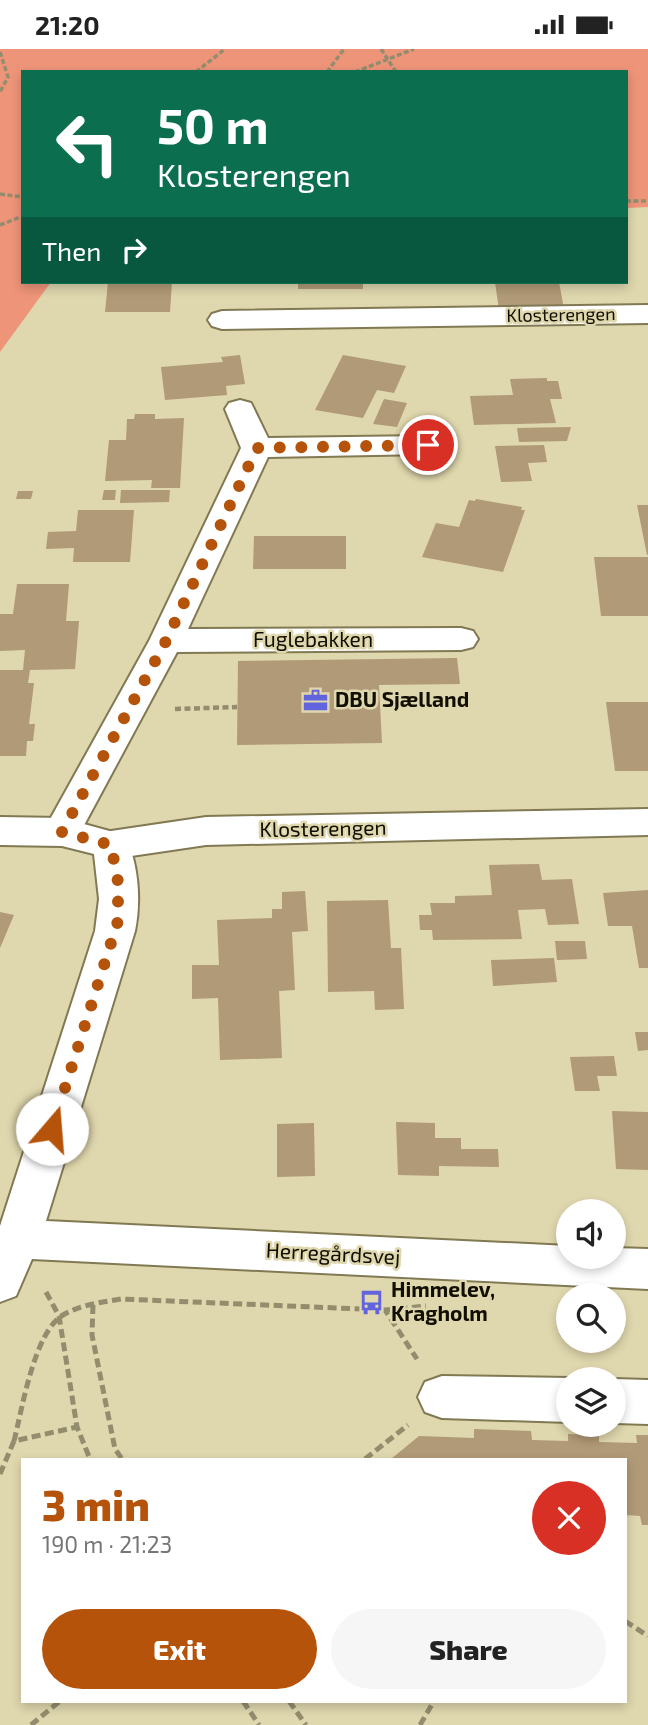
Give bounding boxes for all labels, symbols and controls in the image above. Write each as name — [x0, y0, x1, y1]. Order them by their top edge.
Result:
text: 21:20 — [35, 9, 100, 40]
text: 50 m — [157, 95, 269, 154]
icon: left — [42, 98, 133, 189]
text: Klosterengen — [157, 155, 351, 193]
icon: right — [115, 231, 153, 269]
text: Then — [42, 235, 101, 266]
street label: Klosterengen — [506, 302, 616, 326]
pin — [398, 415, 458, 475]
icon: arrive — [409, 426, 447, 464]
street label: Fuglebakken — [253, 626, 373, 651]
office icon: DBU Sjælland — [301, 686, 329, 714]
place label: DBU Sjælland — [335, 686, 469, 711]
street label: Klosterengen — [259, 814, 387, 841]
position arrow — [15, 1092, 89, 1166]
map controls — [556, 1199, 626, 1437]
button: sound — [556, 1199, 626, 1269]
street label: Herregårdsvej — [265, 1236, 401, 1270]
place label: Himmelev, Kragholm — [391, 1276, 495, 1325]
button: search — [556, 1283, 626, 1353]
bus stop icon: Himmelev, Kragholm — [357, 1288, 385, 1316]
button: layers — [556, 1367, 626, 1437]
text: 3 min — [42, 1479, 150, 1529]
button: close — [532, 1481, 606, 1555]
text: 190 m · 21:23 — [42, 1530, 172, 1558]
button: Exit — [42, 1609, 317, 1689]
button: Share — [331, 1609, 606, 1689]

